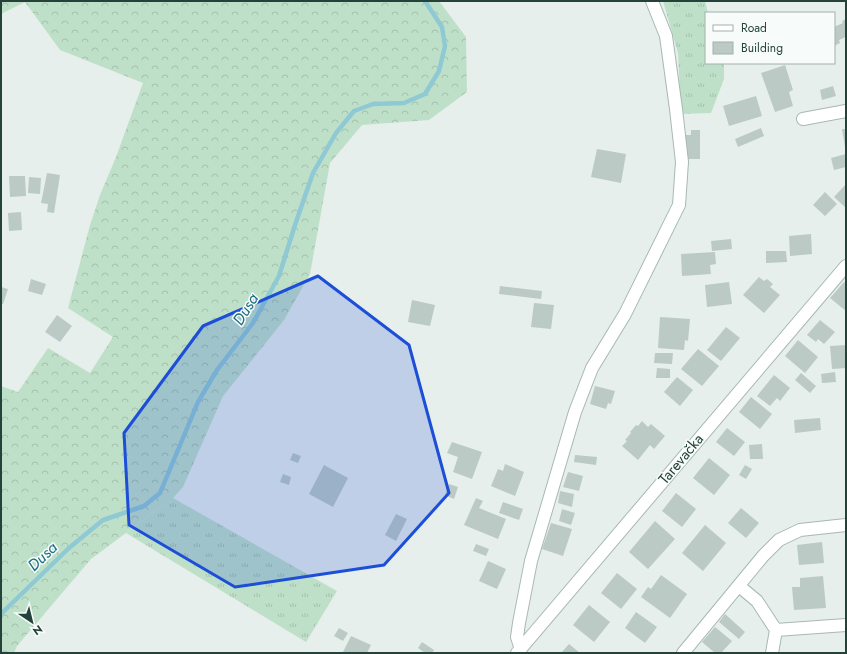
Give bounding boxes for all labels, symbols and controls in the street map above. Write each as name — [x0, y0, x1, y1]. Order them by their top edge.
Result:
legend — [705, 12, 835, 64]
text: Road — [741, 19, 767, 37]
text: Building — [741, 39, 783, 57]
water label: Dusa — [227, 289, 264, 330]
street label: Tarevačka — [653, 429, 709, 489]
water label: Dusa — [22, 536, 63, 576]
north arrow — [12, 602, 52, 642]
text: N — [30, 621, 46, 639]

